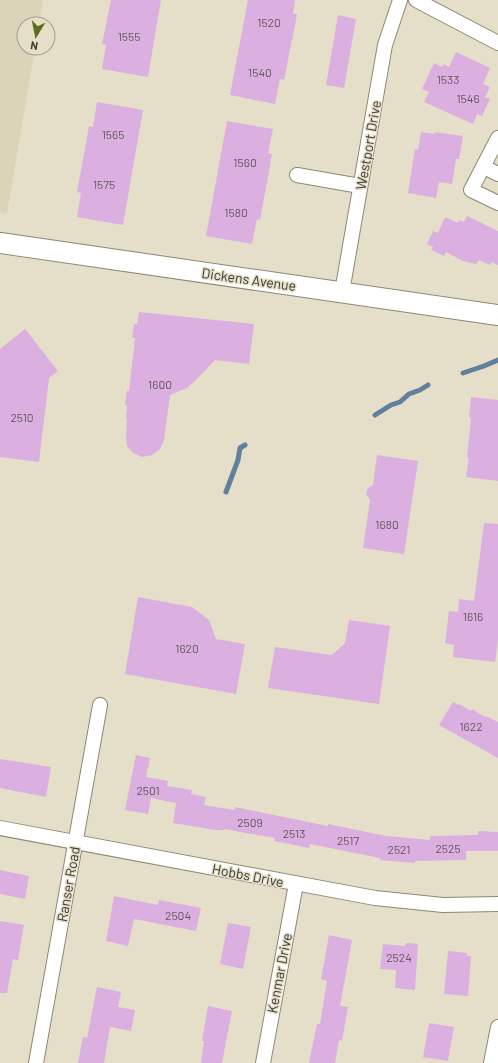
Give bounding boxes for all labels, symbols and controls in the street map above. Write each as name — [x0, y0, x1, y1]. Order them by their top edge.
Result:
house number: 1520 — [257, 15, 281, 29]
north arrow — [16, 16, 56, 56]
house number: 1555 — [118, 29, 140, 43]
text: N — [29, 39, 39, 53]
house number: 1540 — [248, 65, 272, 79]
house number: 1533 — [437, 72, 459, 86]
house number: 1546 — [456, 91, 480, 105]
street label: Westport Drive — [352, 99, 384, 191]
house number: 1565 — [102, 127, 124, 141]
house number: 1560 — [233, 155, 257, 169]
house number: 1575 — [93, 177, 115, 191]
house number: 1580 — [224, 205, 248, 219]
street label: Dickens Avenue — [201, 264, 297, 294]
house number: 1600 — [148, 377, 172, 391]
house number: 2510 — [10, 410, 34, 424]
house number: 1680 — [375, 517, 399, 531]
house number: 1616 — [463, 609, 483, 623]
house number: 1620 — [175, 641, 199, 655]
house number: 1622 — [459, 719, 483, 733]
house number: 2501 — [136, 783, 160, 797]
house number: 2509 — [237, 815, 263, 829]
house number: 2513 — [283, 826, 305, 840]
house number: 2517 — [337, 833, 359, 847]
house number: 2525 — [435, 841, 461, 855]
house number: 2521 — [387, 842, 411, 856]
street label: Ranser Road — [53, 845, 83, 923]
street label: Hobbs Drive — [211, 860, 285, 890]
house number: 2504 — [165, 908, 191, 922]
street label: Kenmar Drive — [263, 932, 295, 1014]
house number: 2524 — [386, 950, 412, 964]

